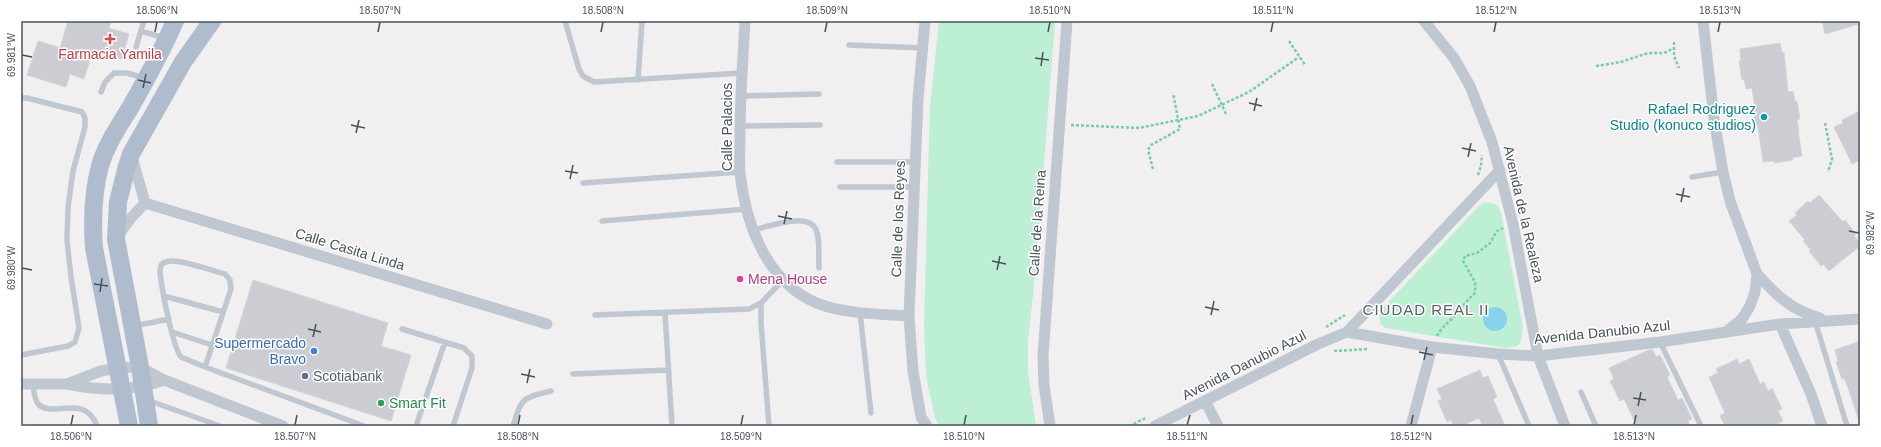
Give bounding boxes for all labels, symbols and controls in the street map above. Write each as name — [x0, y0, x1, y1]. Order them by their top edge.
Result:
text: 18.506°N — [136, 5, 178, 16]
text: 18.507°N — [359, 5, 401, 16]
text: 18.508°N — [582, 5, 624, 16]
text: 18.509°N — [806, 5, 848, 16]
text: 18.510°N — [1029, 5, 1071, 16]
text: 18.511°N — [1252, 5, 1294, 16]
text: 18.512°N — [1475, 5, 1517, 16]
text: 18.513°N — [1699, 5, 1741, 16]
text: 69.981°W — [6, 32, 17, 77]
marker: Farmacia Yamila — [105, 34, 115, 44]
place label: Farmacia Yamila — [58, 46, 162, 62]
street label: Calle Palacios — [719, 83, 735, 171]
place label: Rafael Rodriguez Studio (konuco studios) — [1610, 101, 1756, 133]
marker: Rafael Rodriguez Studio (konuco studios) — [1759, 112, 1769, 122]
street label: Avenida de la Realeza — [1500, 144, 1548, 284]
street label: Calle de los Reyes — [888, 160, 908, 278]
street label: Calle de la Reina — [1025, 169, 1049, 277]
text: 69.982°W — [1865, 210, 1876, 255]
street label: Calle Casita Linda — [293, 225, 407, 273]
text: 69.980°W — [6, 245, 17, 290]
place label: Mena House — [748, 271, 828, 287]
marker: Mena House — [735, 274, 745, 284]
district label: CIUDAD REAL II — [1363, 301, 1489, 318]
street label: Avenida Danubio Azul — [1533, 317, 1671, 347]
street label: Avenida Danubio Azul — [1179, 327, 1309, 403]
place label: Supermercado Bravo — [214, 335, 306, 367]
marker: Supermercado Bravo — [309, 346, 319, 356]
place label: Scotiabank — [313, 368, 383, 384]
marker: Scotiabank — [300, 371, 310, 381]
place label: Smart Fit — [389, 395, 446, 411]
marker: Smart Fit — [376, 398, 386, 408]
text: 18.506°N — [50, 431, 92, 442]
text: 18.507°N — [274, 431, 316, 442]
text: 18.508°N — [497, 431, 539, 442]
text: 18.509°N — [720, 431, 762, 442]
text: 18.510°N — [943, 431, 985, 442]
text: 18.511°N — [1166, 431, 1208, 442]
text: 18.512°N — [1390, 431, 1432, 442]
text: 18.513°N — [1613, 431, 1655, 442]

